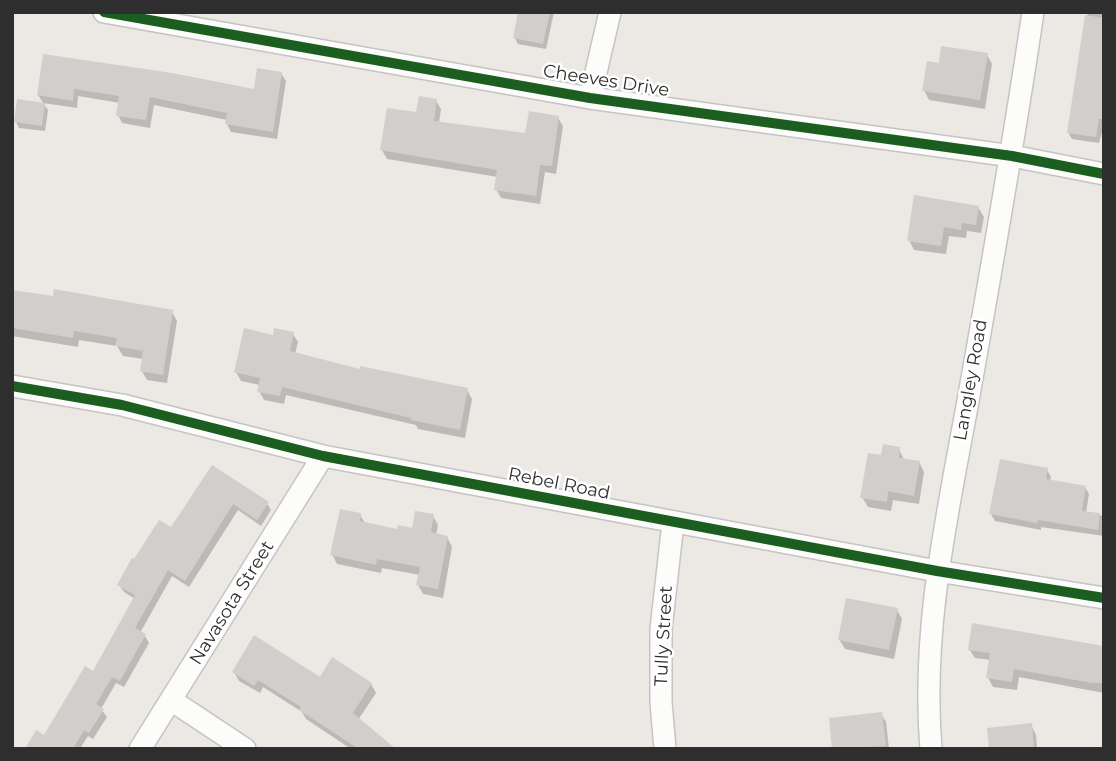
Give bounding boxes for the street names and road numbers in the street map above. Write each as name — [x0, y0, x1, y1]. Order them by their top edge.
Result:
street label: Cheeves Drive — [541, 60, 671, 102]
street label: Langley Road — [950, 318, 992, 442]
street label: Rebel Road — [506, 464, 612, 504]
street label: Navasota Street — [185, 537, 279, 669]
street label: Tully Street — [651, 585, 677, 687]

